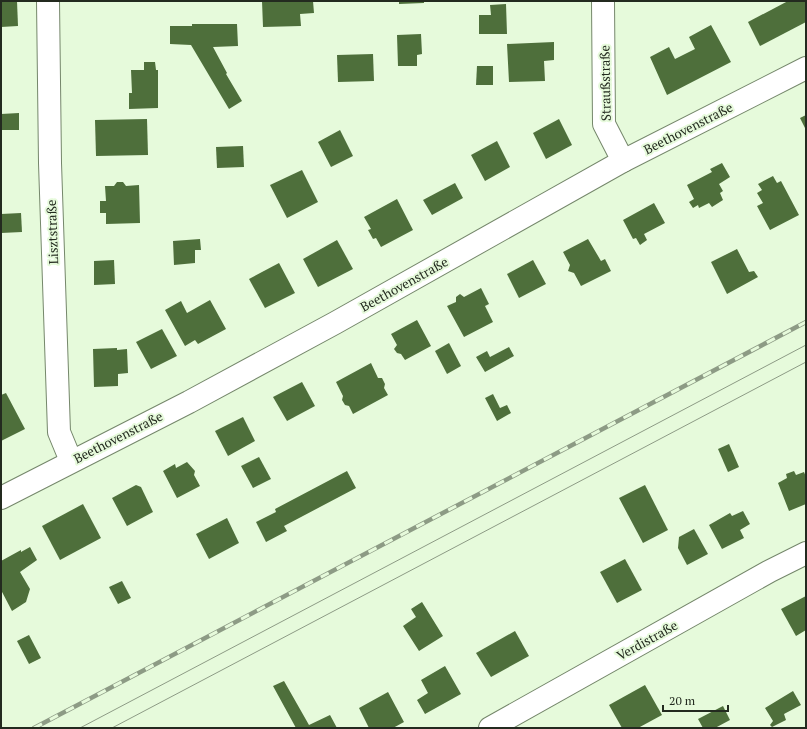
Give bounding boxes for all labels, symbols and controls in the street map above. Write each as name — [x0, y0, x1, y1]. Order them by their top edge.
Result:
street label: Straußstraße — [595, 45, 615, 121]
street label: Beethovenstraße — [640, 98, 736, 158]
street label: Lisztstraße — [42, 199, 62, 265]
street label: Beethovenstraße — [357, 252, 451, 316]
street label: Beethovenstraße — [70, 407, 166, 467]
street label: Verdistraße — [613, 616, 681, 664]
scale bar — [663, 687, 728, 713]
text: 20 m — [669, 693, 696, 708]

